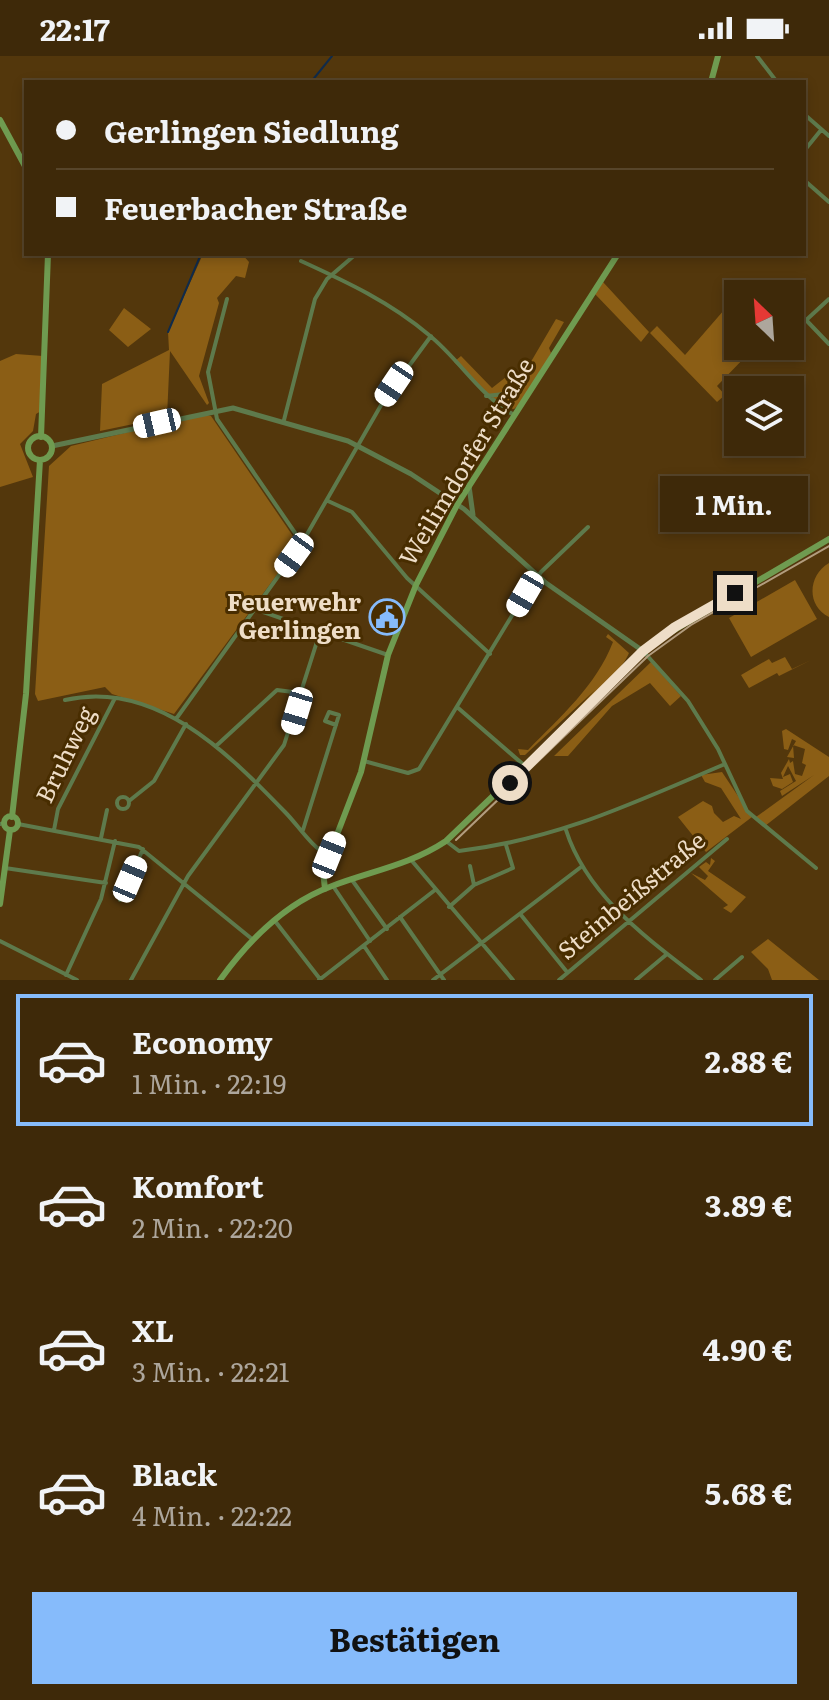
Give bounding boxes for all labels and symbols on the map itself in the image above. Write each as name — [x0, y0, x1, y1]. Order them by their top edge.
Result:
north arrow — [724, 280, 804, 360]
street label: Weilimdorfer Straße — [389, 350, 541, 571]
car — [371, 357, 417, 411]
car — [131, 406, 183, 440]
callout: 1 Min. — [661, 477, 809, 533]
car — [270, 529, 318, 581]
car — [503, 567, 547, 621]
route end — [717, 575, 753, 611]
place label: Feuerwehr Gerlingen — [227, 583, 361, 646]
public building icon: Feuerwehr Gerlingen — [368, 598, 406, 636]
car — [279, 685, 315, 737]
street label: Bruhweg — [25, 699, 102, 808]
route start — [492, 765, 528, 801]
street label: Steinbeißstraße — [549, 822, 712, 966]
car — [309, 828, 349, 882]
car — [110, 852, 150, 906]

